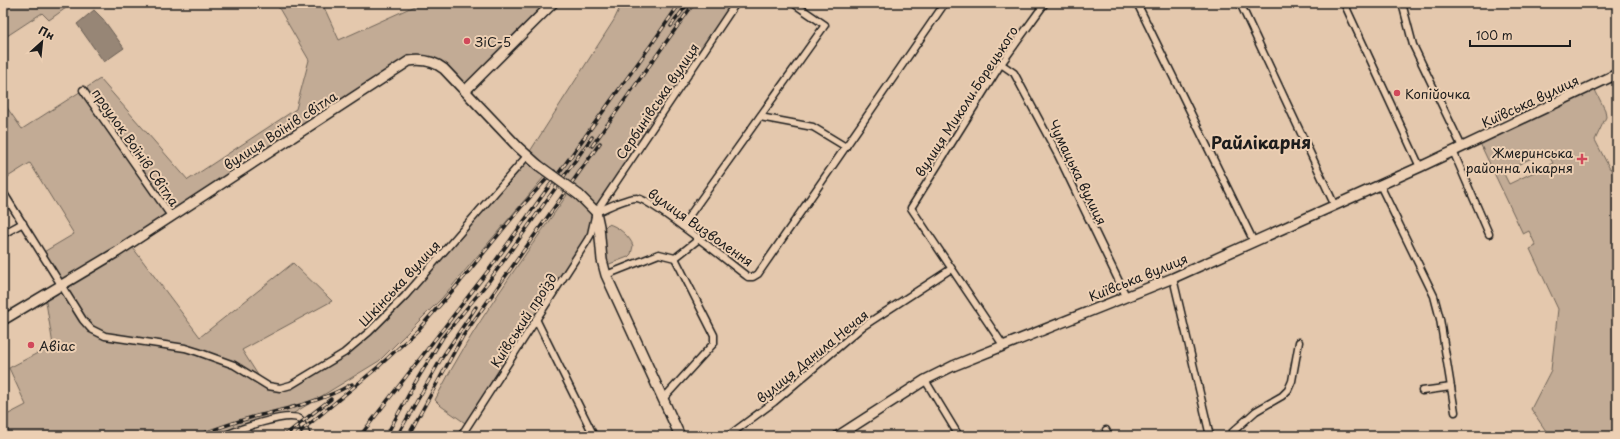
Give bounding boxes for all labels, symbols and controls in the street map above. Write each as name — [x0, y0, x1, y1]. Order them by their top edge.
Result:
text: Пн — [36, 21, 58, 44]
north arrow — [22, 22, 62, 62]
street label: вулиця Миколи Борецького — [910, 22, 1022, 180]
scale bar — [1470, 22, 1570, 48]
text: 100 m — [1476, 26, 1513, 44]
place label: ЗіС-5 — [475, 32, 511, 51]
marker: ЗіС-5 — [462, 36, 472, 46]
street label: Сербинівська вулиця — [611, 39, 703, 163]
street label: Київська вулиця — [1478, 70, 1582, 132]
street label: проулок Воїнів Світла — [88, 84, 184, 210]
place label: Копійочка — [1405, 84, 1471, 103]
street label: вулиця Воїнів світла — [220, 86, 341, 174]
marker: Копійочка — [1392, 88, 1402, 98]
street label: Чумацька вулиця — [1044, 116, 1112, 228]
district label: Райлікарня — [1211, 129, 1311, 155]
place label: Жмеринська районна лікарня — [1465, 143, 1574, 177]
marker: Жмеринська районна лікарня — [1576, 153, 1588, 165]
street label: вулиця Визволення — [645, 184, 757, 270]
street label: Шкінська вулиця — [354, 236, 444, 330]
street label: Київська вулиця — [1086, 248, 1190, 306]
street label: Київський проїзд — [485, 269, 561, 371]
street label: вулиця Данила Нечая — [752, 305, 872, 407]
place label: Авіас — [39, 336, 75, 355]
marker: Авіас — [26, 340, 36, 350]

